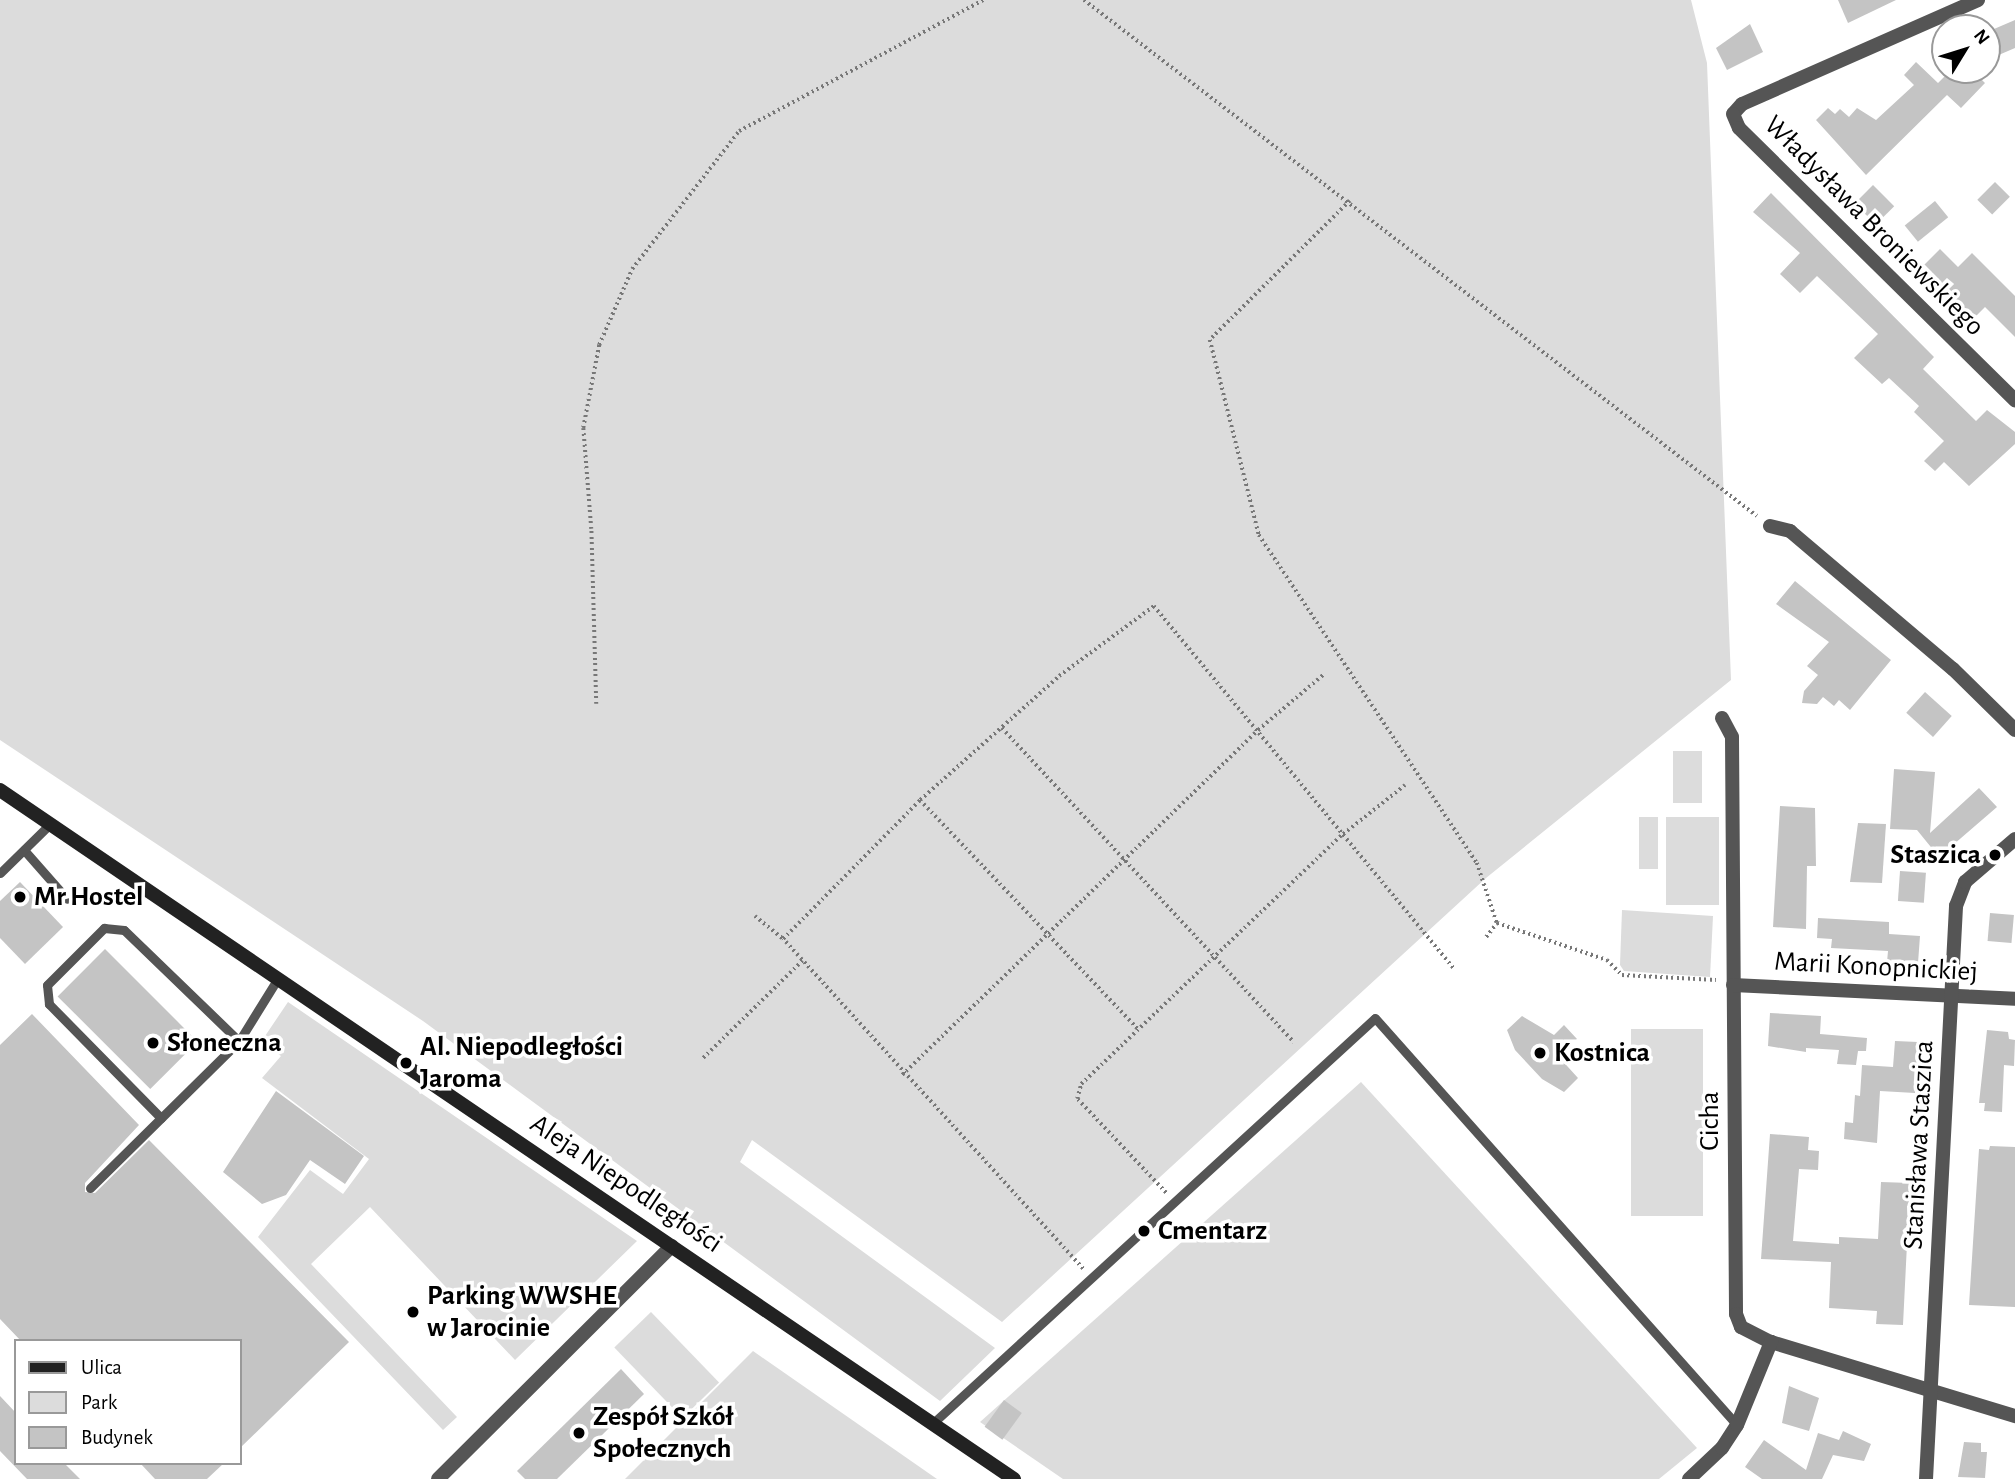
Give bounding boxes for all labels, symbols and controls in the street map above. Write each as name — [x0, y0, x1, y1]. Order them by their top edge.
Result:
north arrow — [1931, 14, 2001, 84]
text: N — [1970, 26, 1993, 48]
street label: Władysława Broniewskiego — [1757, 109, 1991, 343]
place label: Staszica — [1890, 838, 1981, 872]
marker: Staszica — [1987, 847, 2003, 863]
place label: Mr Hostel — [34, 880, 143, 914]
marker: Mr Hostel — [12, 889, 28, 905]
street label: Marii Konopnickiej — [1773, 945, 1979, 989]
place label: Słoneczna — [167, 1026, 282, 1060]
place label: Al. Niepodległości Jaroma — [420, 1030, 623, 1096]
marker: Słoneczna — [145, 1035, 161, 1051]
place label: Kostnica — [1554, 1036, 1650, 1070]
street label: Stanisława Staszica — [1897, 1040, 1941, 1250]
marker: Kostnica — [1532, 1045, 1548, 1061]
marker: Al. Niepodległości Jaroma — [398, 1055, 414, 1071]
street label: Cicha — [1693, 1091, 1727, 1151]
street label: Aleja Niepodległości — [524, 1107, 728, 1261]
place label: Cmentarz — [1158, 1214, 1267, 1248]
marker: Cmentarz — [1136, 1223, 1152, 1239]
place label: Parking WWSHE w Jarocinie — [427, 1279, 617, 1345]
marker: Parking WWSHE w Jarocinie — [405, 1304, 421, 1320]
legend — [14, 1339, 242, 1465]
text: Ulica — [81, 1357, 122, 1378]
text: Park — [81, 1392, 117, 1413]
place label: Zespół Szkół Społecznych — [593, 1400, 734, 1466]
marker: Zespół Szkół Społecznych — [571, 1425, 587, 1441]
text: Budynek — [81, 1427, 153, 1448]

